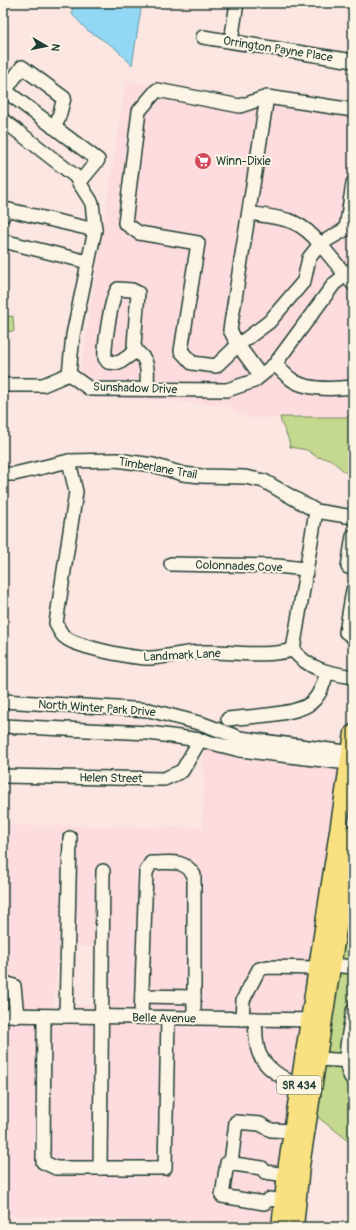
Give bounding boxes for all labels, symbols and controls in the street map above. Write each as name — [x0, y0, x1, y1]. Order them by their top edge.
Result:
north arrow — [26, 26, 66, 66]
street label: Orrington Payne Place — [222, 33, 334, 66]
text: N — [48, 43, 62, 53]
supermarket icon: Winn-Dixie — [193, 151, 213, 171]
place label: Winn-Dixie — [216, 154, 271, 169]
street label: Sunshadow Drive — [93, 380, 178, 397]
street label: Timberlane Trail — [117, 454, 199, 483]
street label: Colonnades Cove — [195, 557, 283, 576]
street label: Landmark Lane — [143, 646, 221, 665]
street label: North Winter Park Drive — [38, 697, 156, 720]
street label: Helen Street — [79, 770, 143, 787]
street label: Belle Avenue — [132, 1010, 196, 1027]
road number: SR 434 — [277, 1076, 321, 1094]

